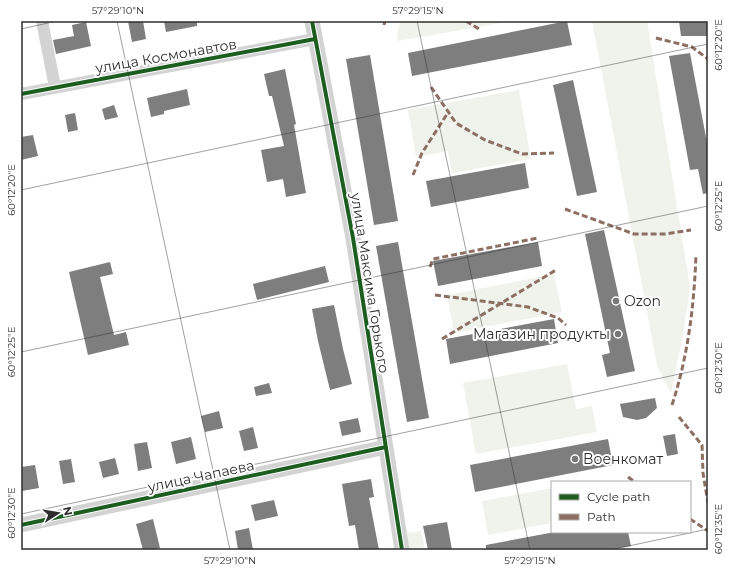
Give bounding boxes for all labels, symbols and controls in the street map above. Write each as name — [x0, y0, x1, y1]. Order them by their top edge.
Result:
text: 57°29'10"N — [92, 4, 144, 17]
text: 57°29'15"N — [392, 4, 444, 17]
text: 60°12'20"E — [712, 19, 725, 71]
street label: улица Космонавтов — [93, 35, 238, 77]
text: 60°12'20"E — [5, 164, 18, 216]
text: 60°12'25"E — [712, 180, 725, 231]
street label: улица Максима Горького — [347, 191, 393, 374]
place label: Ozon — [624, 292, 661, 310]
marker: Ozon — [611, 296, 621, 306]
place label: Магазин продукты — [473, 325, 610, 343]
text: 60°12'25"E — [5, 326, 18, 377]
marker: Магазин продукты — [613, 329, 623, 339]
text: 60°12'30"E — [712, 342, 725, 394]
place label: Военкомат — [583, 450, 664, 468]
marker: Военкомат — [570, 454, 580, 464]
street label: улица Чапаева — [145, 456, 256, 496]
legend — [551, 481, 691, 533]
text: 60°12'30"E — [5, 487, 18, 539]
text: Cycle path — [587, 489, 650, 504]
north arrow — [38, 493, 78, 533]
text: 60°12'35"E — [712, 503, 725, 554]
text: N — [60, 505, 76, 517]
text: Path — [587, 509, 616, 524]
text: 57°29'10"N — [204, 554, 256, 567]
text: 57°29'15"N — [504, 554, 556, 567]

